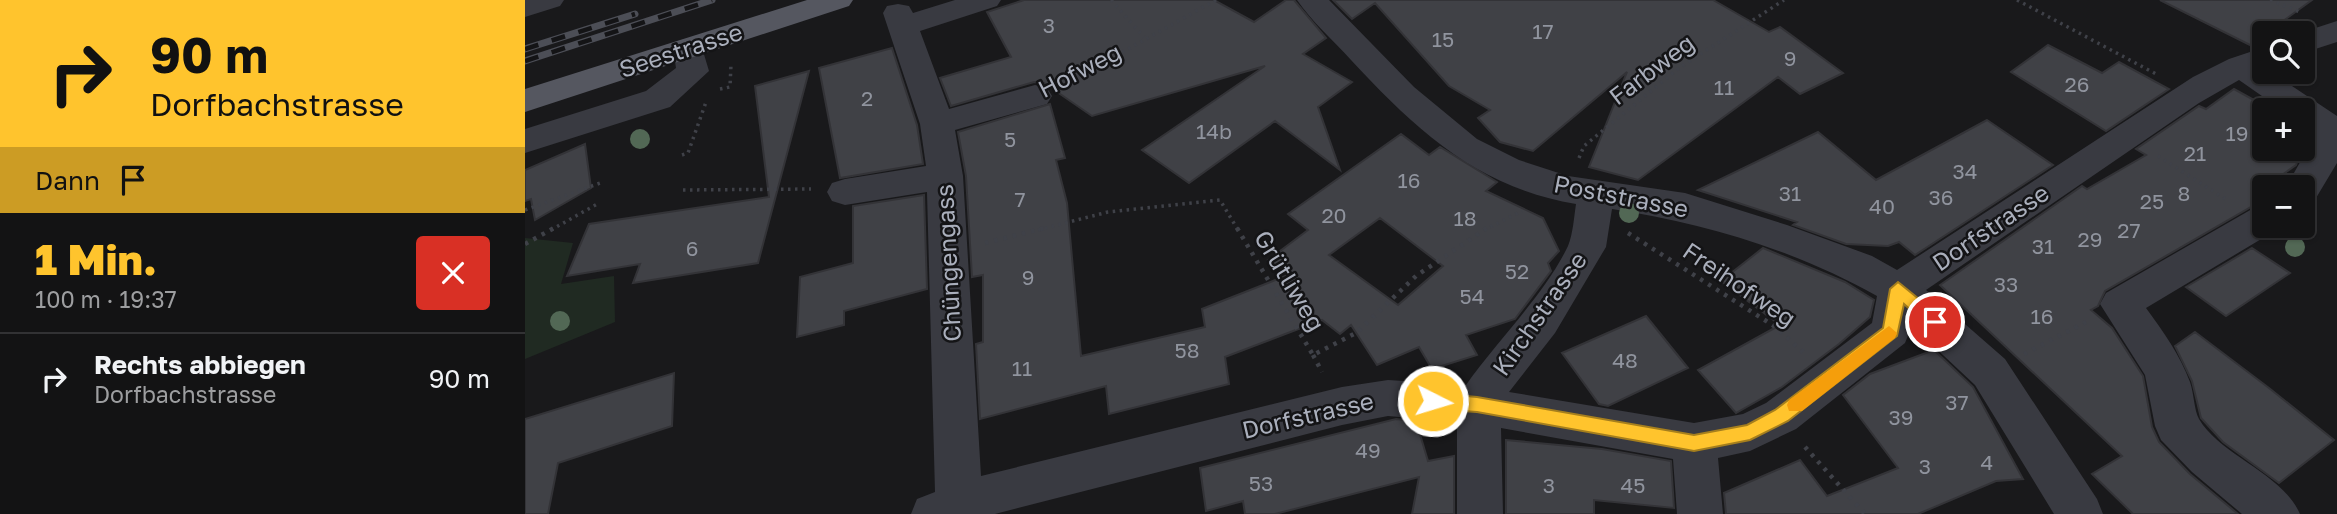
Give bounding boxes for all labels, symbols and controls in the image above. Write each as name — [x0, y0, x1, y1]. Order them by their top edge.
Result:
house number: 3 — [1043, 12, 1055, 38]
street label: Seestrasse — [615, 16, 746, 83]
house number: 17 — [1532, 18, 1554, 44]
map controls — [2252, 21, 2315, 238]
button: search — [2252, 21, 2315, 84]
text: 90 m — [150, 25, 268, 84]
house number: 15 — [1432, 26, 1454, 52]
street label: Farbweg — [1603, 27, 1699, 110]
icon: right — [35, 28, 126, 119]
street label: Hofweg — [1033, 36, 1126, 103]
house number: 9 — [1784, 45, 1796, 71]
house number: 26 — [2065, 71, 2089, 97]
house number: 11 — [1714, 74, 1734, 100]
text: Dorfbachstrasse — [150, 85, 404, 123]
house number: 2 — [861, 85, 873, 111]
button: + — [2252, 98, 2315, 161]
house number: 14b — [1196, 118, 1232, 144]
house number: 19 — [2226, 120, 2248, 146]
house number: 5 — [1004, 126, 1016, 152]
house number: 21 — [2184, 140, 2206, 166]
house number: 34 — [1952, 158, 1978, 184]
icon: arrive — [114, 161, 152, 199]
text: Dann — [35, 165, 100, 196]
house number: 16 — [1398, 167, 1420, 193]
street label: Poststrasse — [1551, 168, 1691, 223]
button: − — [2252, 175, 2315, 238]
street label: Dorfstrasse — [1926, 177, 2054, 276]
house number: 31 — [1779, 180, 1801, 206]
house number: 8 — [2178, 180, 2190, 206]
street label: Chüngengass — [929, 184, 966, 343]
house number: 36 — [1929, 184, 1954, 210]
house number: 7 — [1014, 186, 1026, 212]
house number: 25 — [2140, 188, 2164, 214]
house number: 40 — [1869, 193, 1895, 219]
house number: 20 — [1321, 202, 1347, 228]
house number: 18 — [1454, 205, 1477, 231]
house number: 27 — [2117, 217, 2141, 243]
street label: Grütliweg — [1249, 225, 1332, 336]
house number: 29 — [2078, 226, 2102, 252]
house number: 31 — [2032, 233, 2054, 259]
text: 1 Min. — [35, 234, 157, 284]
house number: 6 — [686, 235, 698, 261]
street label: Freihofweg — [1678, 235, 1802, 332]
button: close — [416, 236, 490, 310]
street label: Kirchstrasse — [1486, 246, 1592, 381]
house number: 52 — [1505, 258, 1529, 284]
house number: 9 — [1022, 264, 1034, 290]
house number: 33 — [1994, 271, 2018, 297]
house number: 54 — [1460, 283, 1485, 309]
text: 100 m · 19:37 — [35, 285, 177, 313]
pin — [1905, 292, 1965, 352]
icon: arrive — [1916, 303, 1954, 341]
house number: 16 — [2031, 303, 2053, 329]
house number: 58 — [1175, 337, 1200, 363]
house number: 48 — [1612, 347, 1638, 373]
text: Rechts abbiegen — [94, 349, 306, 380]
house number: 11 — [1012, 355, 1032, 381]
icon: right — [35, 360, 73, 398]
text: 90 m — [429, 363, 490, 394]
position arrow — [1396, 364, 1470, 438]
text: Dorfbachstrasse — [94, 380, 276, 408]
street label: Dorfstrasse — [1239, 385, 1376, 444]
house number: 37 — [1945, 389, 1969, 415]
house number: 39 — [1889, 404, 1914, 430]
house number: 49 — [1355, 437, 1381, 463]
house number: 4 — [1981, 449, 1993, 475]
house number: 3 — [1919, 453, 1931, 479]
house number: 53 — [1249, 470, 1273, 496]
house number: 3 — [1543, 472, 1555, 498]
house number: 45 — [1621, 472, 1646, 498]

